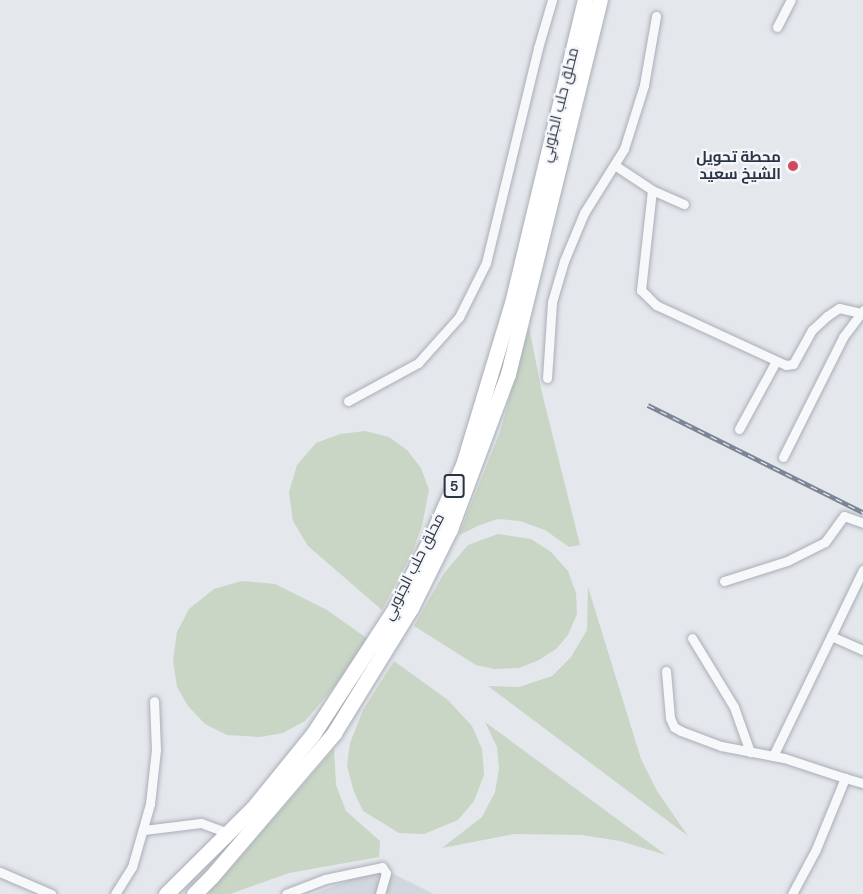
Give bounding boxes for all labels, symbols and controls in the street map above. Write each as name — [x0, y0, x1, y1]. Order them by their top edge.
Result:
street label: محلق حلب الجنوبي — [537, 46, 583, 164]
place label: محطة تحويل الشيخ سعيد — [696, 148, 781, 183]
marker: محطة تحويل الشيخ سعيد — [786, 159, 800, 173]
road number: 5 — [444, 475, 464, 497]
street label: محلق حلب الجنوبي — [379, 511, 449, 623]

